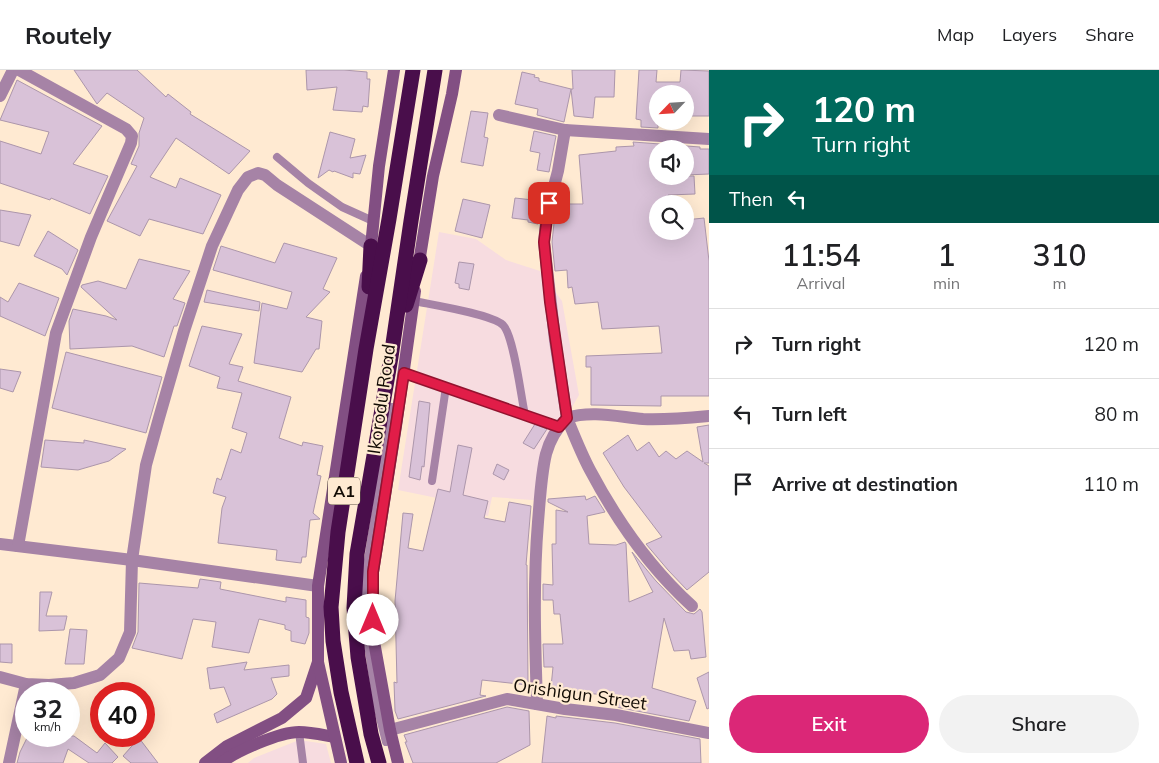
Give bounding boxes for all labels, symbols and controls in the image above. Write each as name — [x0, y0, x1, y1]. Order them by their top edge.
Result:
text: Routely — [25, 20, 111, 50]
text: Map — [937, 23, 974, 46]
text: Layers — [1002, 23, 1057, 46]
text: Share — [1085, 23, 1134, 46]
north arrow — [649, 85, 694, 130]
map controls — [649, 85, 694, 240]
text: 120 m — [812, 87, 916, 131]
icon: right — [729, 90, 794, 155]
text: Turn right — [812, 130, 910, 158]
button: sound — [649, 140, 694, 185]
pin — [528, 182, 570, 224]
icon: left — [783, 185, 811, 213]
text: Then — [729, 187, 773, 211]
icon: arrive — [535, 189, 563, 217]
button: search — [649, 195, 694, 240]
text: 11:54 — [781, 236, 861, 274]
text: 1 — [938, 236, 956, 274]
text: 310 — [1033, 236, 1087, 274]
text: Arrival — [797, 273, 845, 293]
text: min — [933, 273, 960, 293]
text: m — [1053, 273, 1067, 293]
icon: right — [729, 330, 757, 358]
text: Turn right — [772, 332, 861, 356]
text: 120 m — [1083, 332, 1139, 356]
street label: Ikorodu Road — [362, 343, 400, 455]
icon: left — [729, 400, 757, 428]
text: Turn left — [772, 402, 847, 426]
text: 80 m — [1095, 402, 1139, 426]
icon: arrive — [729, 470, 757, 498]
text: Arrive at destination — [772, 472, 958, 496]
text: 110 m — [1083, 472, 1139, 496]
road number: A1 — [328, 478, 360, 504]
position arrow — [346, 593, 398, 645]
street label: Orishigun Street — [512, 673, 648, 715]
speed limit sign: 40 — [90, 682, 155, 747]
text: 32 — [32, 693, 63, 724]
button: Exit — [729, 695, 929, 753]
button: Share — [939, 695, 1139, 753]
text: km/h — [34, 719, 61, 734]

